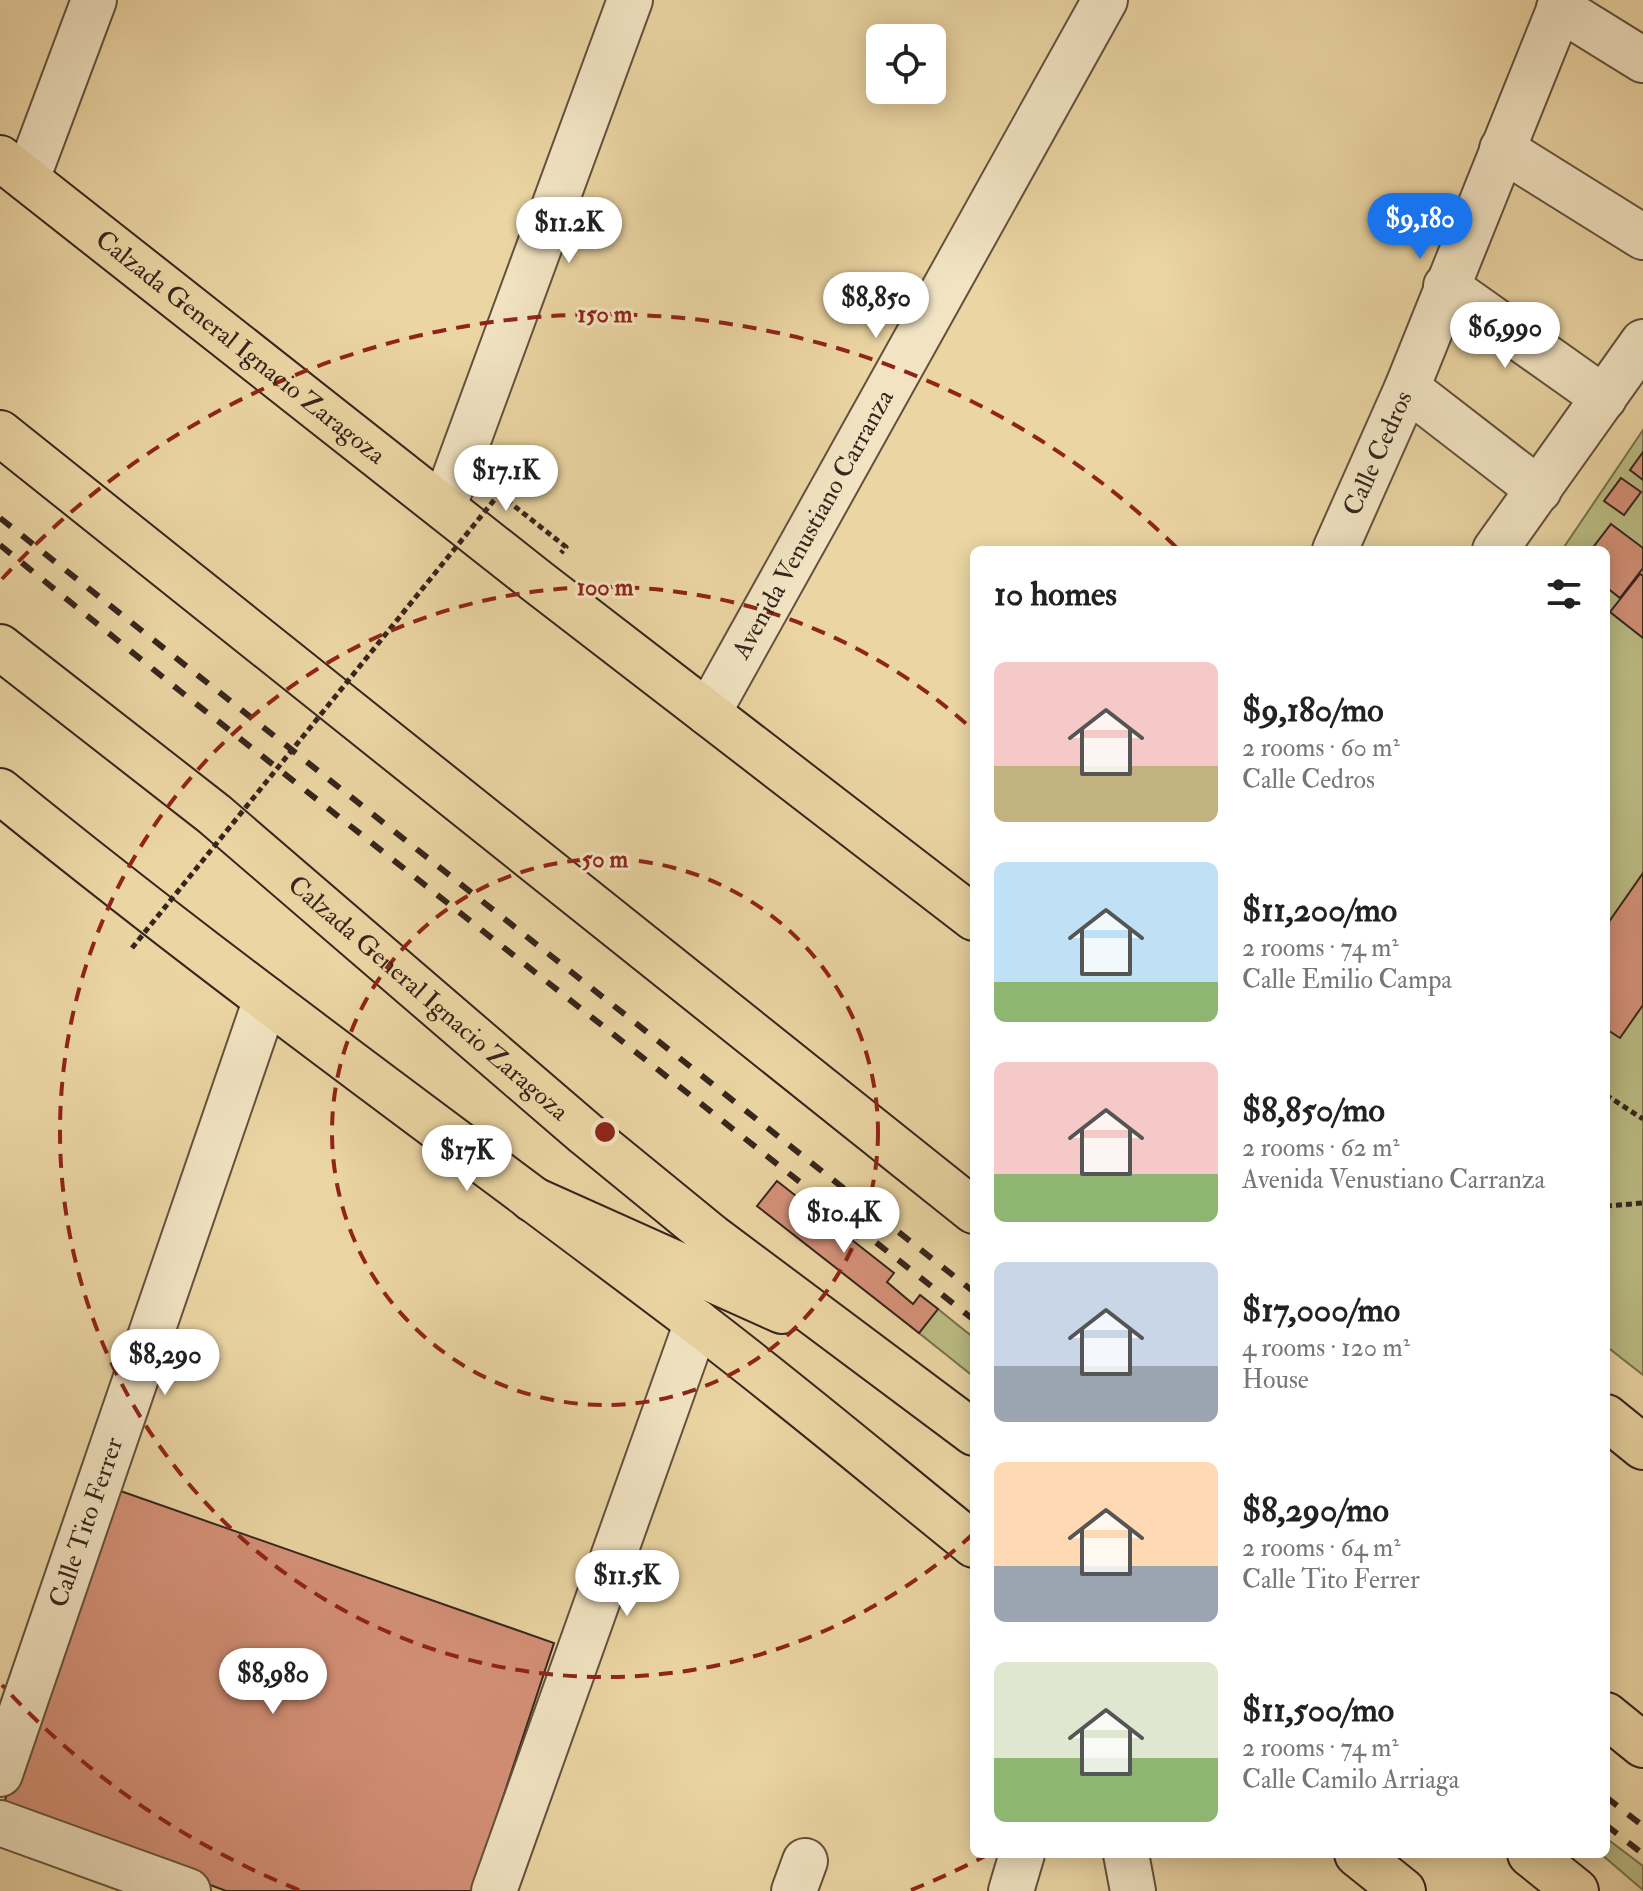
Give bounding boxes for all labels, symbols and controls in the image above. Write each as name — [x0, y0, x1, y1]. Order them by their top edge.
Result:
map controls — [866, 24, 946, 104]
button: locate — [866, 24, 946, 104]
pin: $9,180 — [1355, 193, 1485, 261]
pin: $11.2K — [504, 197, 634, 265]
text: $9,180 — [1385, 203, 1455, 235]
text: $11.2K — [534, 207, 604, 239]
street label: Calzada General Ignacio Zaragoza — [89, 223, 392, 472]
pin: $8,850 — [811, 272, 941, 340]
text: $8,850 — [841, 282, 911, 314]
text: 150 m — [578, 299, 633, 330]
pin: $6,990 — [1440, 302, 1570, 370]
text: $6,990 — [1468, 312, 1542, 344]
street label: Avenida Venustiano Carranza — [725, 384, 901, 666]
street label: Calle Cedros — [1336, 386, 1420, 520]
pin: $17.1K — [441, 445, 571, 513]
text: $17.1K — [472, 455, 540, 487]
text: 100 m — [577, 572, 634, 603]
icon: filters — [1542, 572, 1586, 616]
text: 10 homes — [994, 573, 1117, 616]
text: $9,180/mo — [1242, 689, 1384, 732]
icon: home — [1058, 694, 1154, 790]
text: 2 rooms · 60 m² — [1242, 732, 1400, 764]
text: Calle Cedros — [1242, 764, 1375, 796]
text: 50 m — [582, 844, 629, 875]
street label: Calzada General Ignacio Zaragoza — [281, 869, 575, 1128]
text: $11,200/mo — [1242, 889, 1397, 932]
icon: home — [1058, 894, 1154, 990]
text: 2 rooms · 74 m² — [1242, 932, 1399, 964]
text: Calle Emilio Campa — [1242, 964, 1452, 996]
text: $8,850/mo — [1242, 1089, 1385, 1132]
icon: home — [1058, 1094, 1154, 1190]
centre of rings — [591, 1118, 619, 1146]
pin: $17K — [420, 1125, 514, 1193]
text: 2 rooms · 62 m² — [1242, 1132, 1400, 1164]
text: $17K — [440, 1135, 494, 1167]
text: Avenida Venustiano Carranza — [1242, 1164, 1545, 1196]
pin: $10.4K — [779, 1187, 909, 1255]
text: $10.4K — [807, 1197, 881, 1229]
text: $17,000/mo — [1242, 1289, 1400, 1332]
icon: home — [1058, 1294, 1154, 1390]
pin: $8,290 — [100, 1329, 230, 1397]
text: 4 rooms · 120 m² — [1242, 1332, 1410, 1364]
text: $8,290 — [129, 1339, 201, 1371]
text: House — [1242, 1364, 1309, 1396]
street label: Calle Tito Ferrer — [42, 1433, 130, 1612]
text: $8,290/mo — [1242, 1489, 1389, 1532]
icon: home — [1058, 1494, 1154, 1590]
text: 2 rooms · 64 m² — [1242, 1532, 1401, 1564]
pin: $11.5K — [562, 1550, 692, 1618]
text: $11.5K — [593, 1560, 661, 1592]
text: Calle Tito Ferrer — [1242, 1564, 1420, 1596]
pin: $8,980 — [208, 1648, 338, 1716]
text: $8,980 — [237, 1658, 309, 1690]
text: $11,500/mo — [1242, 1689, 1394, 1732]
icon: home — [1058, 1694, 1154, 1790]
text: 2 rooms · 74 m² — [1242, 1732, 1399, 1764]
text: Calle Camilo Arriaga — [1242, 1764, 1459, 1796]

